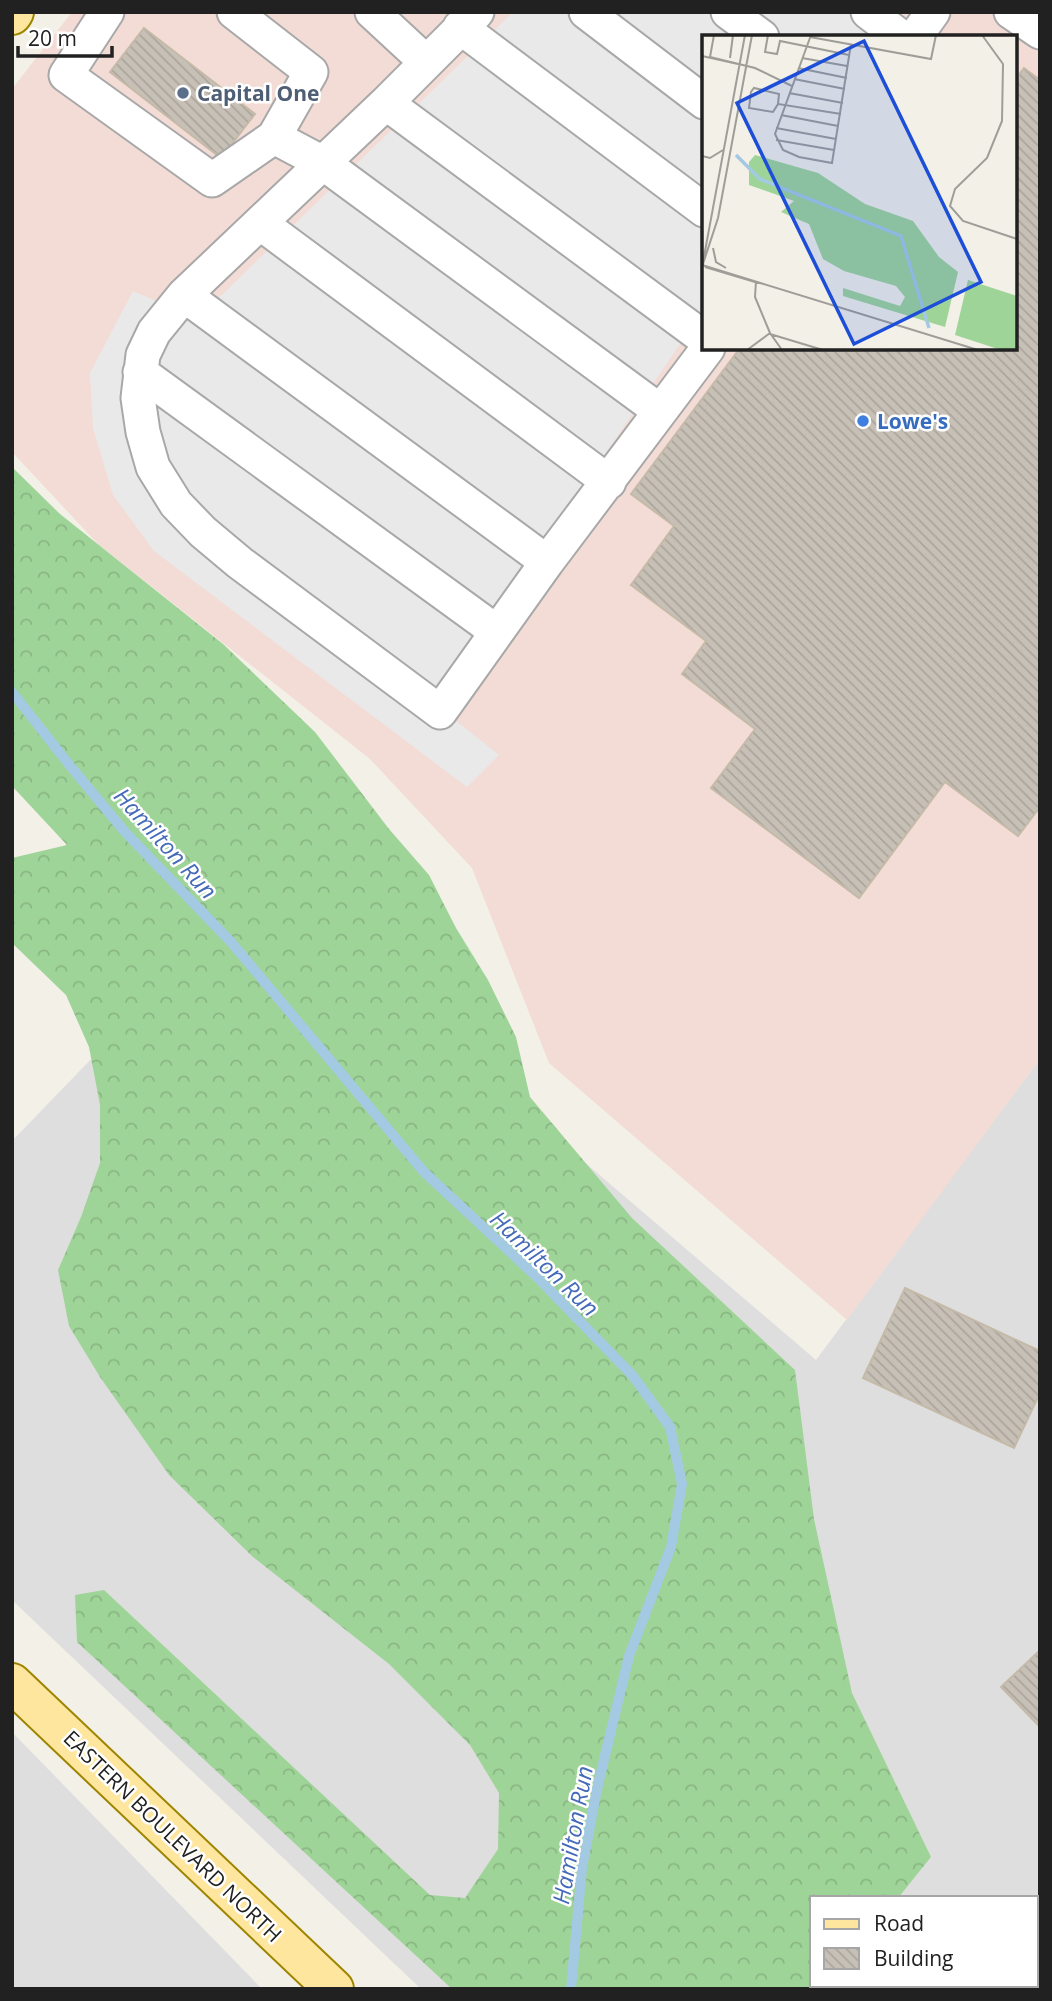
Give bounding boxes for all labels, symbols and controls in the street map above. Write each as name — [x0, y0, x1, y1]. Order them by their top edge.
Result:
scale bar — [18, 14, 112, 58]
text: 20 m — [28, 24, 77, 52]
inset map — [702, 35, 1017, 350]
place label: Capital One — [197, 79, 319, 107]
marker: Capital One — [175, 85, 191, 101]
place label: Lowe's — [877, 407, 948, 435]
marker: Lowe's — [855, 413, 871, 429]
water label: Hamilton Run — [107, 780, 225, 906]
water label: Hamilton Run — [484, 1203, 606, 1323]
street label: EASTERN BOULEVARD NORTH — [58, 1724, 288, 1948]
water label: Hamilton Run — [544, 1763, 600, 1907]
legend — [810, 1896, 1038, 1987]
text: Road — [874, 1909, 924, 1937]
text: Building — [874, 1944, 953, 1972]

